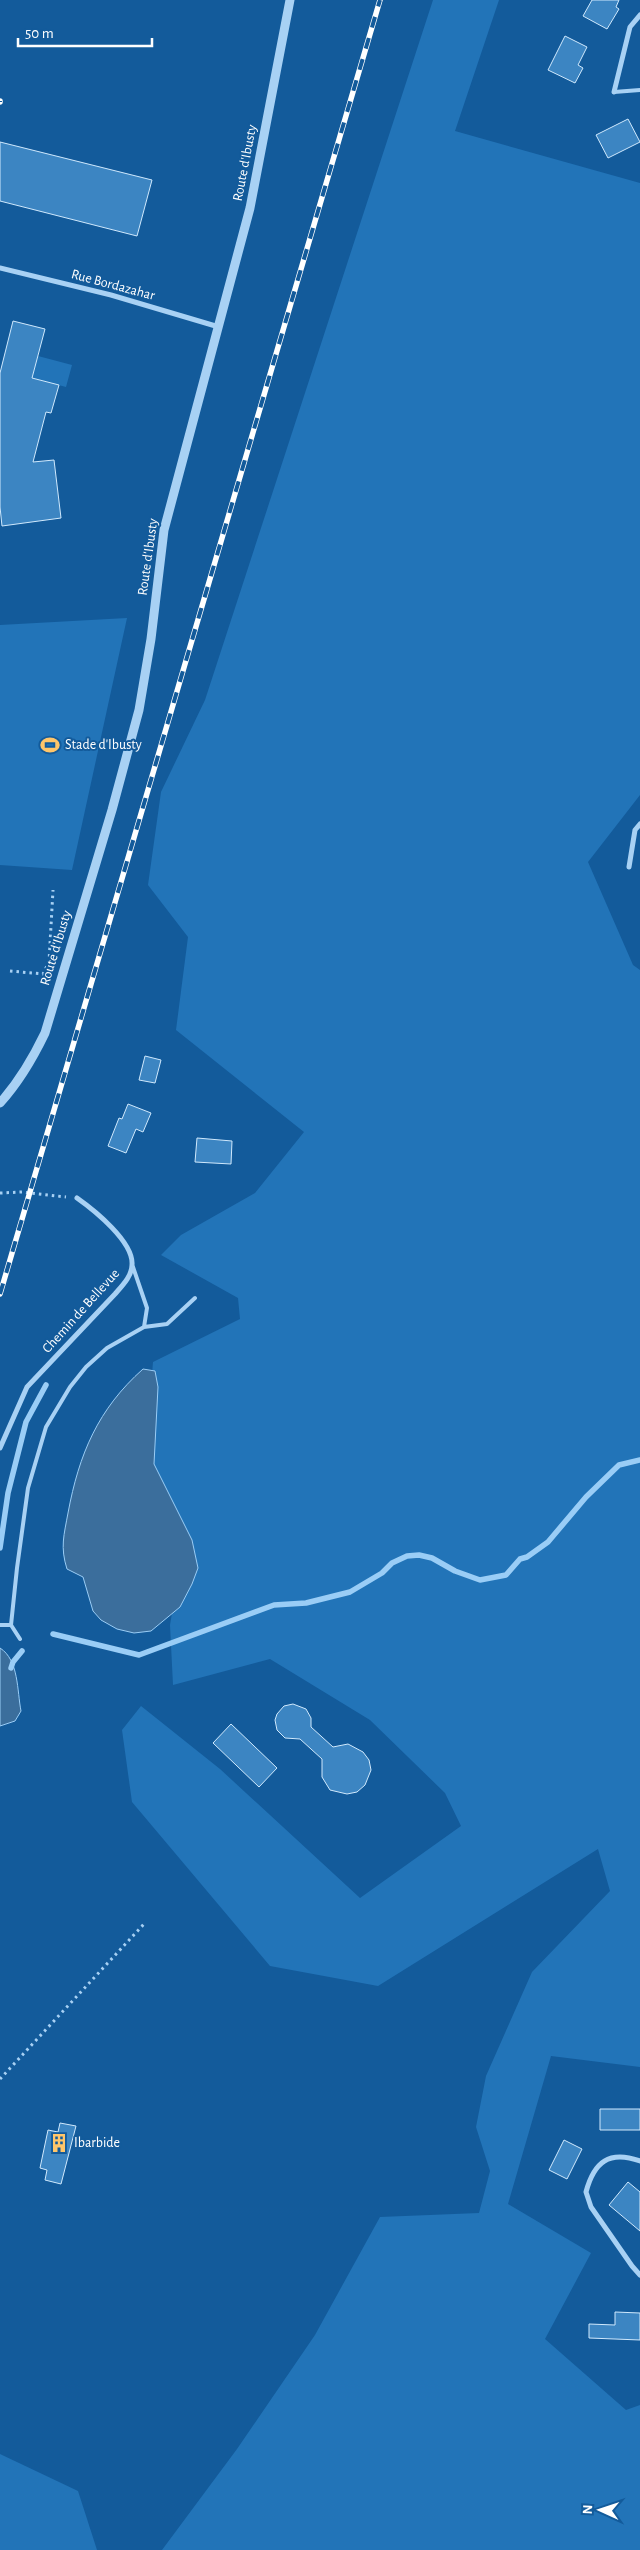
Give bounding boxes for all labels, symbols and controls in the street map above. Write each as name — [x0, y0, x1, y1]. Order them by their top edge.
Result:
scale bar — [18, 15, 151, 47]
text: 50 m — [25, 26, 54, 41]
street label: Route d'Ibusty — [231, 124, 259, 202]
street label: Rue Bordazahar — [70, 267, 157, 303]
street label: Route d'Ibusty — [136, 518, 160, 596]
sports icon: Stade d'Ibusty — [39, 734, 61, 756]
place label: Stade d'Ibusty — [65, 738, 142, 752]
street label: Route d'Ibusty — [38, 909, 74, 987]
street label: Chemin de Bellevue — [40, 1266, 122, 1356]
building icon: Ibarbide — [48, 2132, 70, 2154]
place label: Ibarbide — [74, 2136, 120, 2150]
north arrow — [575, 2485, 625, 2535]
text: N — [581, 2504, 595, 2515]

